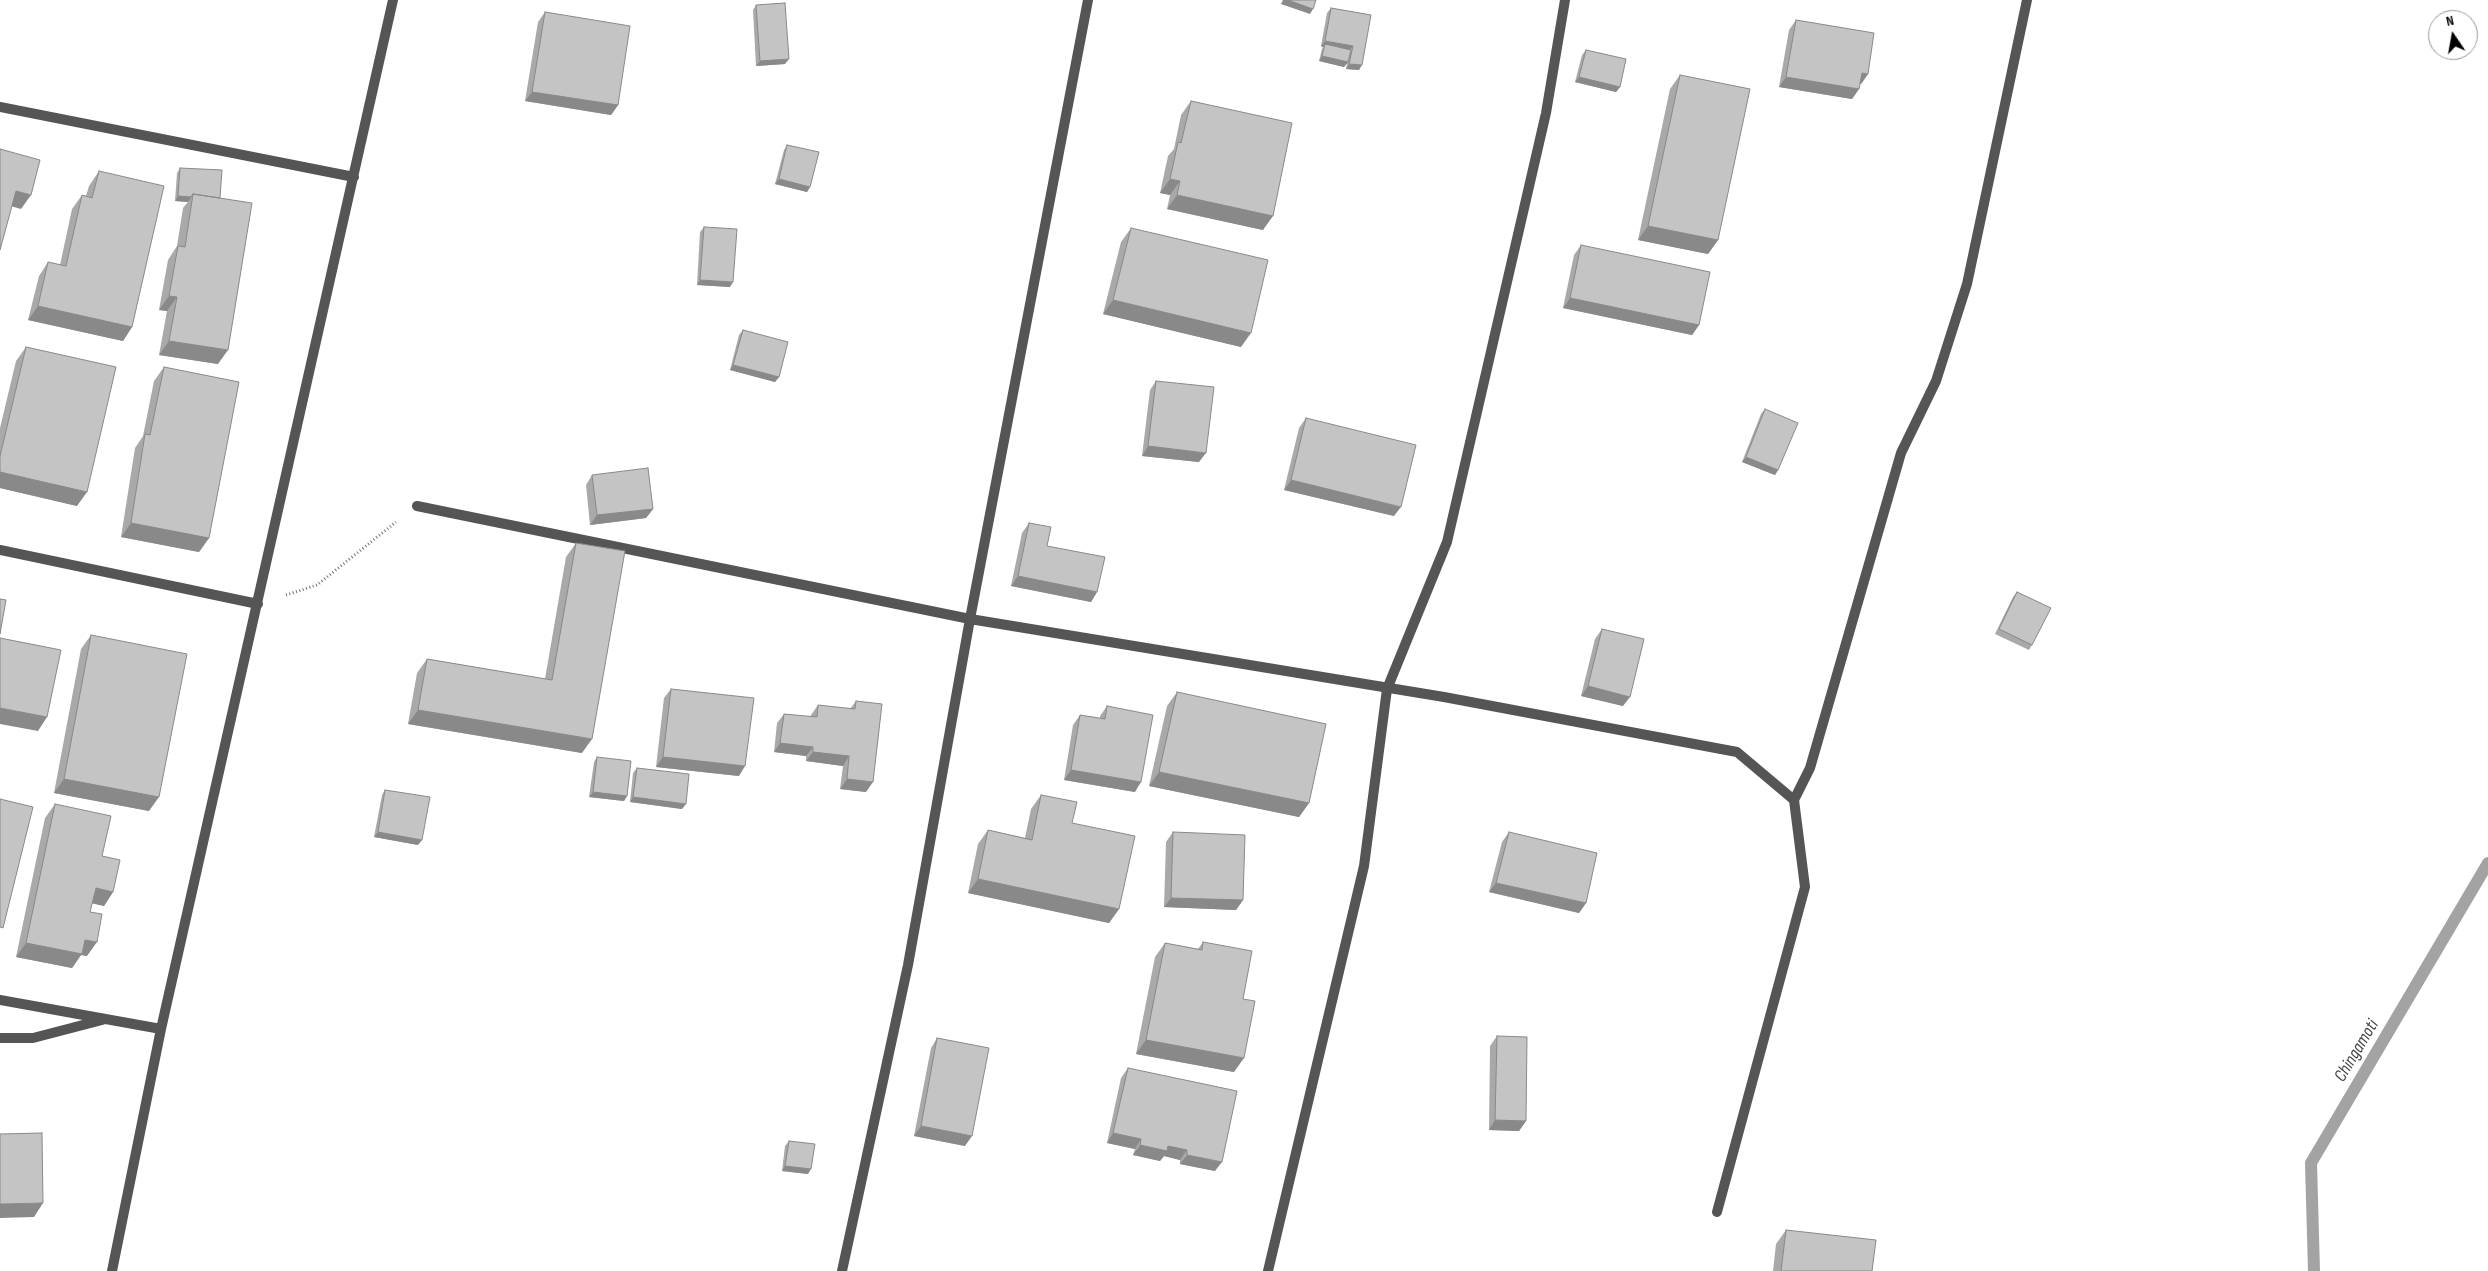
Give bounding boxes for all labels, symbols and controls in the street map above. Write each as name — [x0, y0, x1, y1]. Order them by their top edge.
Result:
north arrow — [2428, 10, 2478, 60]
text: N — [2445, 12, 2455, 30]
water label: Chingamoti — [2330, 1016, 2384, 1086]

